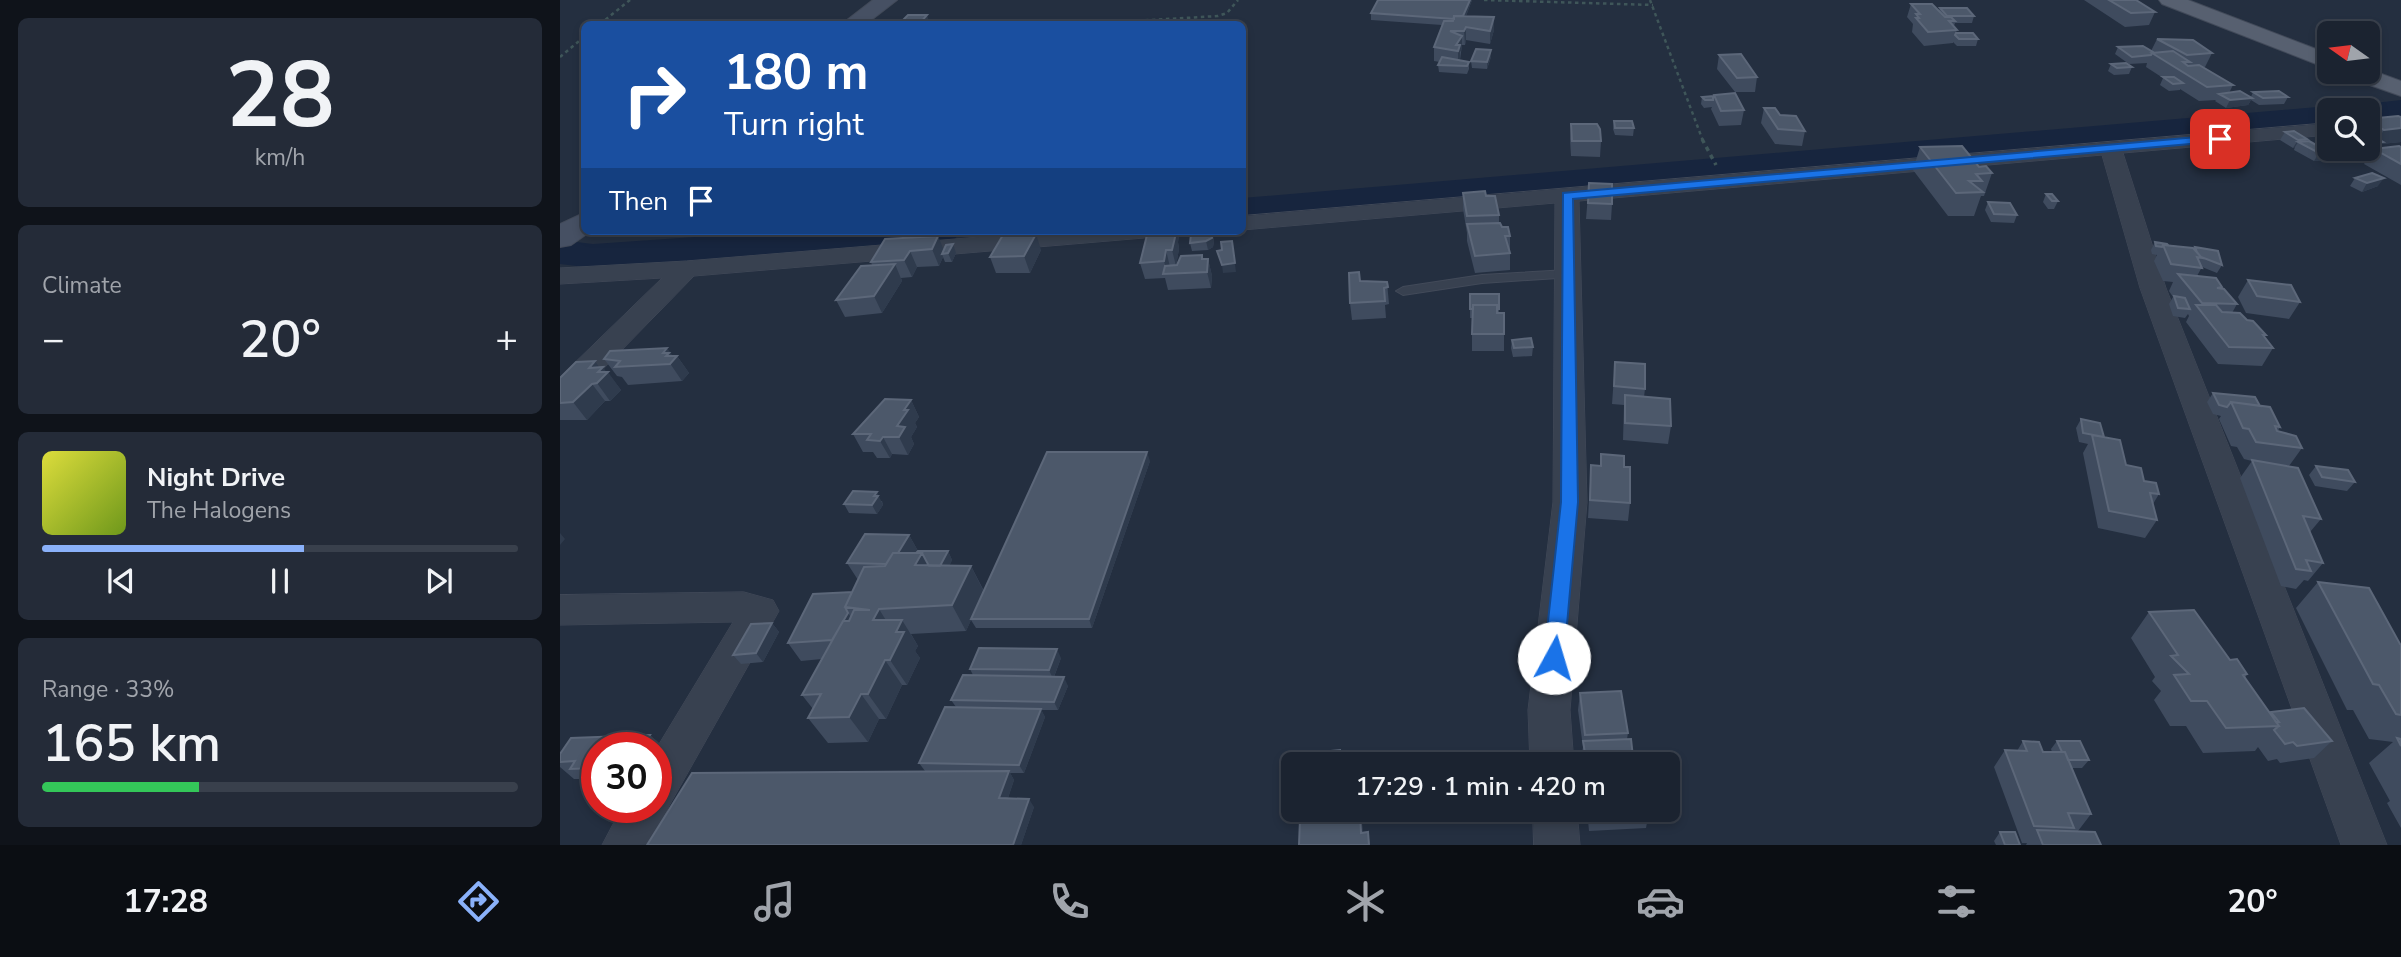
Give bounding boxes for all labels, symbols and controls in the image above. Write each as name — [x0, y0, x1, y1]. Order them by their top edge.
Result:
north arrow — [2317, 21, 2380, 84]
map controls — [2317, 21, 2380, 161]
text: 28 — [225, 34, 335, 158]
text: 180 m — [724, 39, 868, 106]
icon: right — [609, 49, 700, 140]
button: search — [2317, 98, 2380, 161]
text: Turn right — [724, 103, 864, 146]
pin — [2190, 109, 2250, 169]
icon: arrive — [2201, 120, 2239, 158]
text: km/h — [255, 142, 305, 173]
icon: arrive — [682, 182, 720, 220]
text: Then — [609, 184, 668, 219]
text: Climate — [42, 270, 122, 301]
text: 20° — [239, 304, 321, 375]
text: − — [42, 314, 65, 365]
text: + — [495, 314, 518, 365]
text: Night Drive — [147, 460, 285, 495]
text: The Halogens — [147, 495, 291, 526]
icon: previous — [102, 562, 140, 600]
icon: pause — [261, 562, 299, 600]
icon: next — [420, 562, 458, 600]
position arrow — [1517, 621, 1591, 695]
text: Range · 33% — [42, 674, 174, 705]
text: 165 km — [42, 708, 221, 779]
speed limit sign: 30 — [581, 732, 672, 823]
text: 17:29 · 1 min · 420 m — [1355, 769, 1606, 804]
icon: directions — [454, 877, 503, 926]
icon: music — [750, 877, 799, 926]
icon: phone — [1045, 877, 1094, 926]
icon: climate — [1341, 877, 1390, 926]
icon: car — [1636, 877, 1685, 926]
icon: filters — [1932, 877, 1981, 926]
text: 17:28 — [123, 880, 208, 923]
text: 20° — [2227, 880, 2278, 923]

